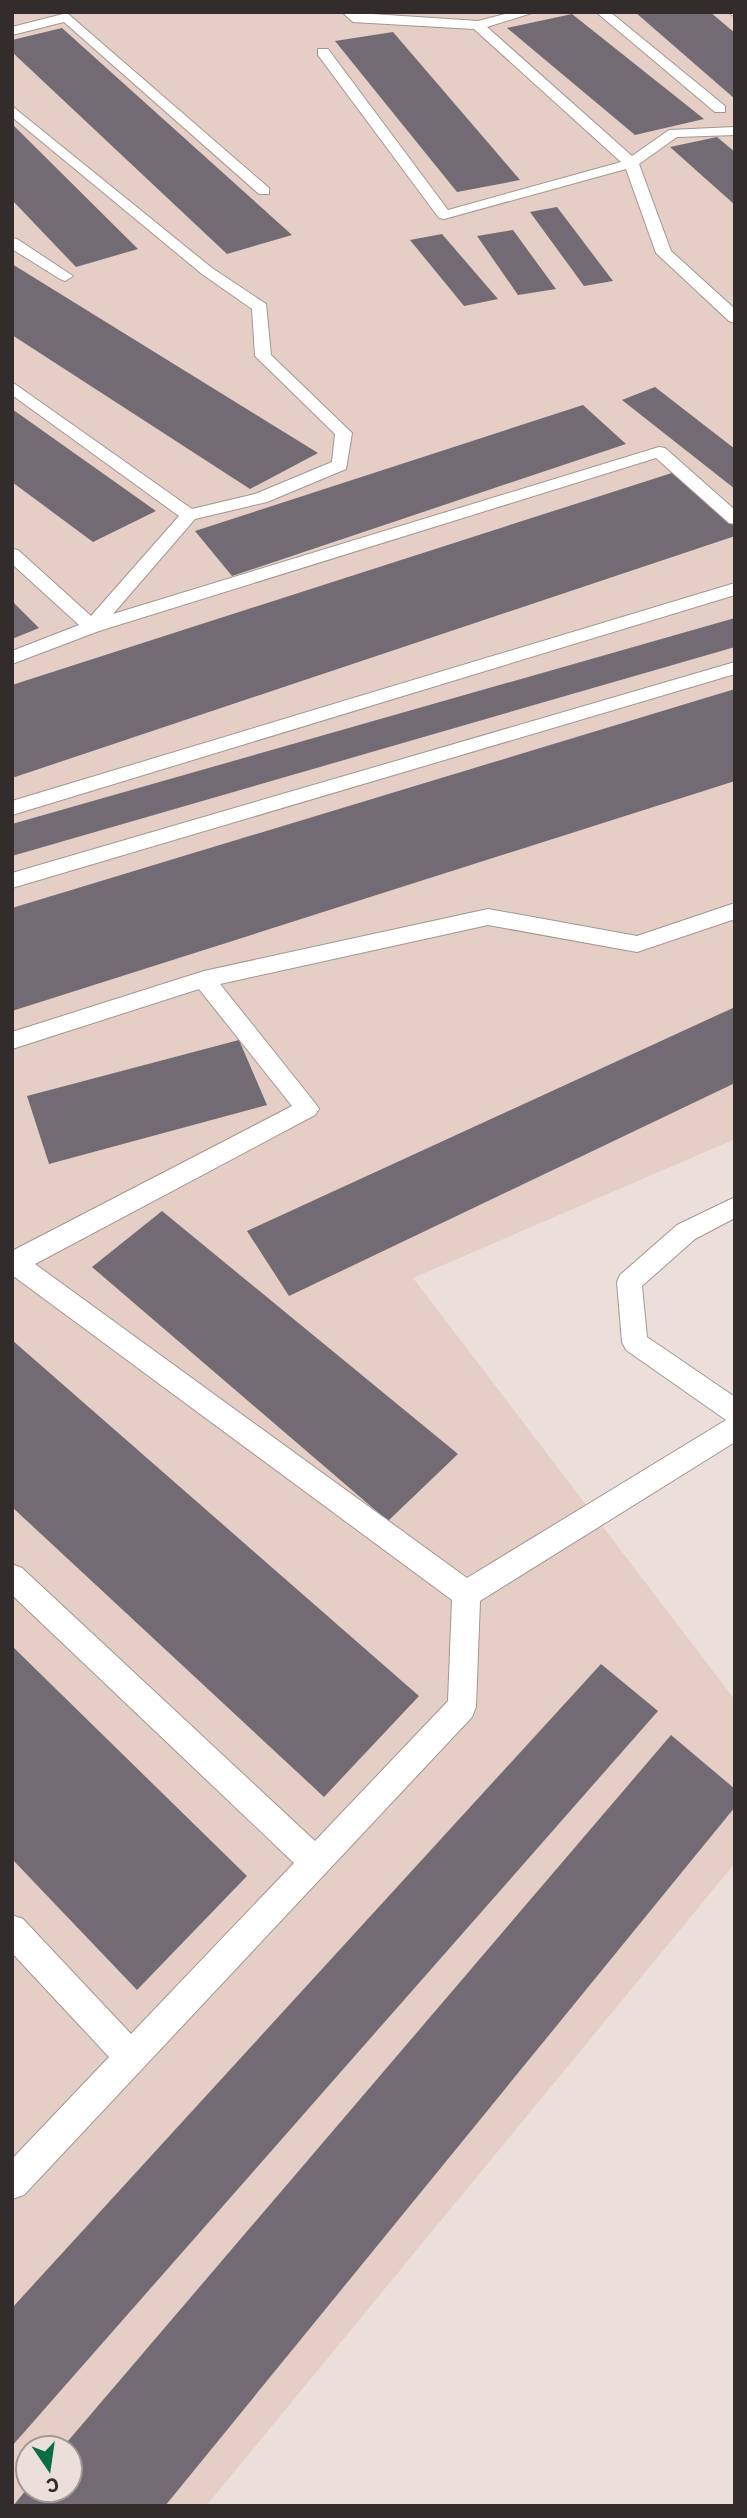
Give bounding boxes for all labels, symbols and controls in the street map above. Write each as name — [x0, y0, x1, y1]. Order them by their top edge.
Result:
north arrow — [14, 2434, 84, 2504]
text: С — [44, 2472, 62, 2499]

